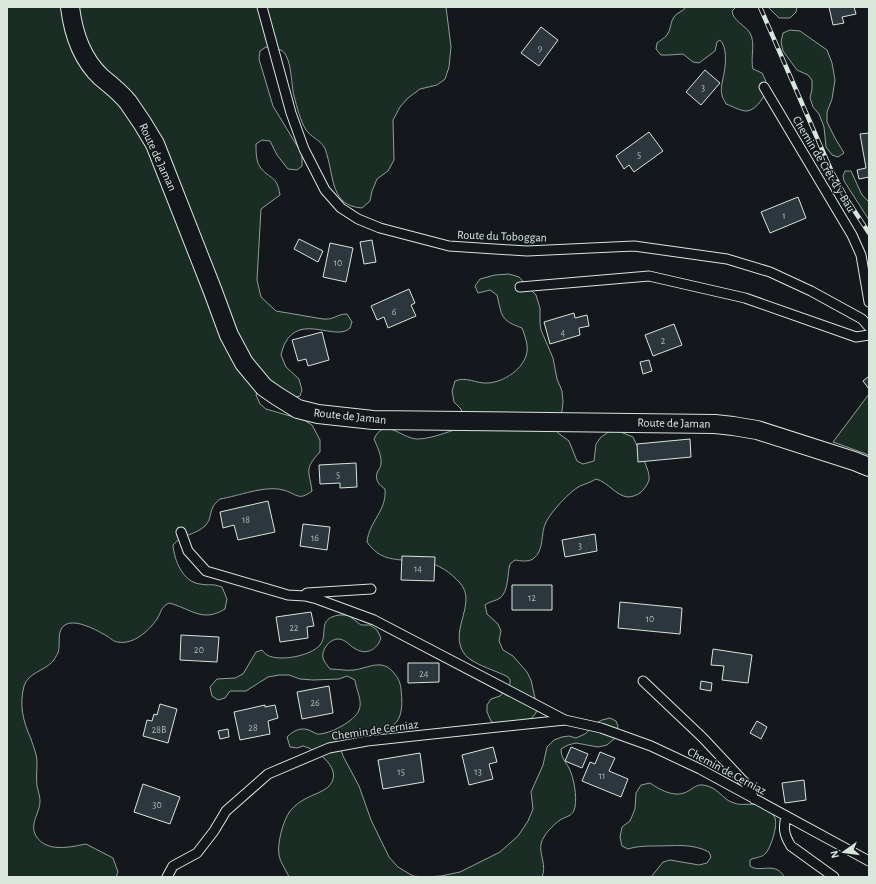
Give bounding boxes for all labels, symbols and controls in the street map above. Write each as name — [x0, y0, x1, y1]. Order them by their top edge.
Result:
house number: 9 — [538, 43, 543, 53]
house number: 3 — [701, 83, 705, 93]
street label: Chemin de Crêt-d'y-Bau — [790, 114, 857, 215]
street label: Route de Jaman — [137, 121, 179, 193]
house number: 5 — [637, 150, 641, 160]
house number: 1 — [782, 211, 786, 221]
street label: Route du Toboggan — [457, 228, 547, 244]
house number: 10 — [334, 258, 342, 268]
house number: 6 — [392, 307, 397, 317]
house number: 4 — [561, 328, 566, 338]
house number: 2 — [661, 336, 666, 346]
street label: Route de Jaman — [313, 406, 387, 426]
street label: Route de Jaman — [637, 416, 711, 430]
house number: 5 — [336, 470, 340, 480]
house number: 18 — [242, 515, 250, 525]
house number: 16 — [311, 533, 319, 543]
house number: 3 — [578, 541, 582, 551]
house number: 14 — [414, 564, 422, 574]
house number: 12 — [528, 593, 536, 603]
house number: 10 — [646, 614, 654, 624]
house number: 22 — [289, 623, 299, 633]
house number: 20 — [194, 645, 204, 655]
house number: 24 — [419, 669, 429, 679]
house number: 26 — [310, 698, 320, 708]
street label: Chemin de Cerniaz — [331, 718, 419, 742]
house number: 28 — [248, 723, 258, 733]
house number: 28B — [152, 725, 166, 735]
street label: Chemin de Cerniaz — [686, 745, 768, 797]
house number: 15 — [397, 767, 405, 777]
house number: 13 — [474, 767, 482, 777]
house number: 11 — [599, 771, 605, 781]
house number: 30 — [152, 800, 162, 810]
north arrow — [824, 832, 864, 872]
text: N — [829, 849, 841, 859]

